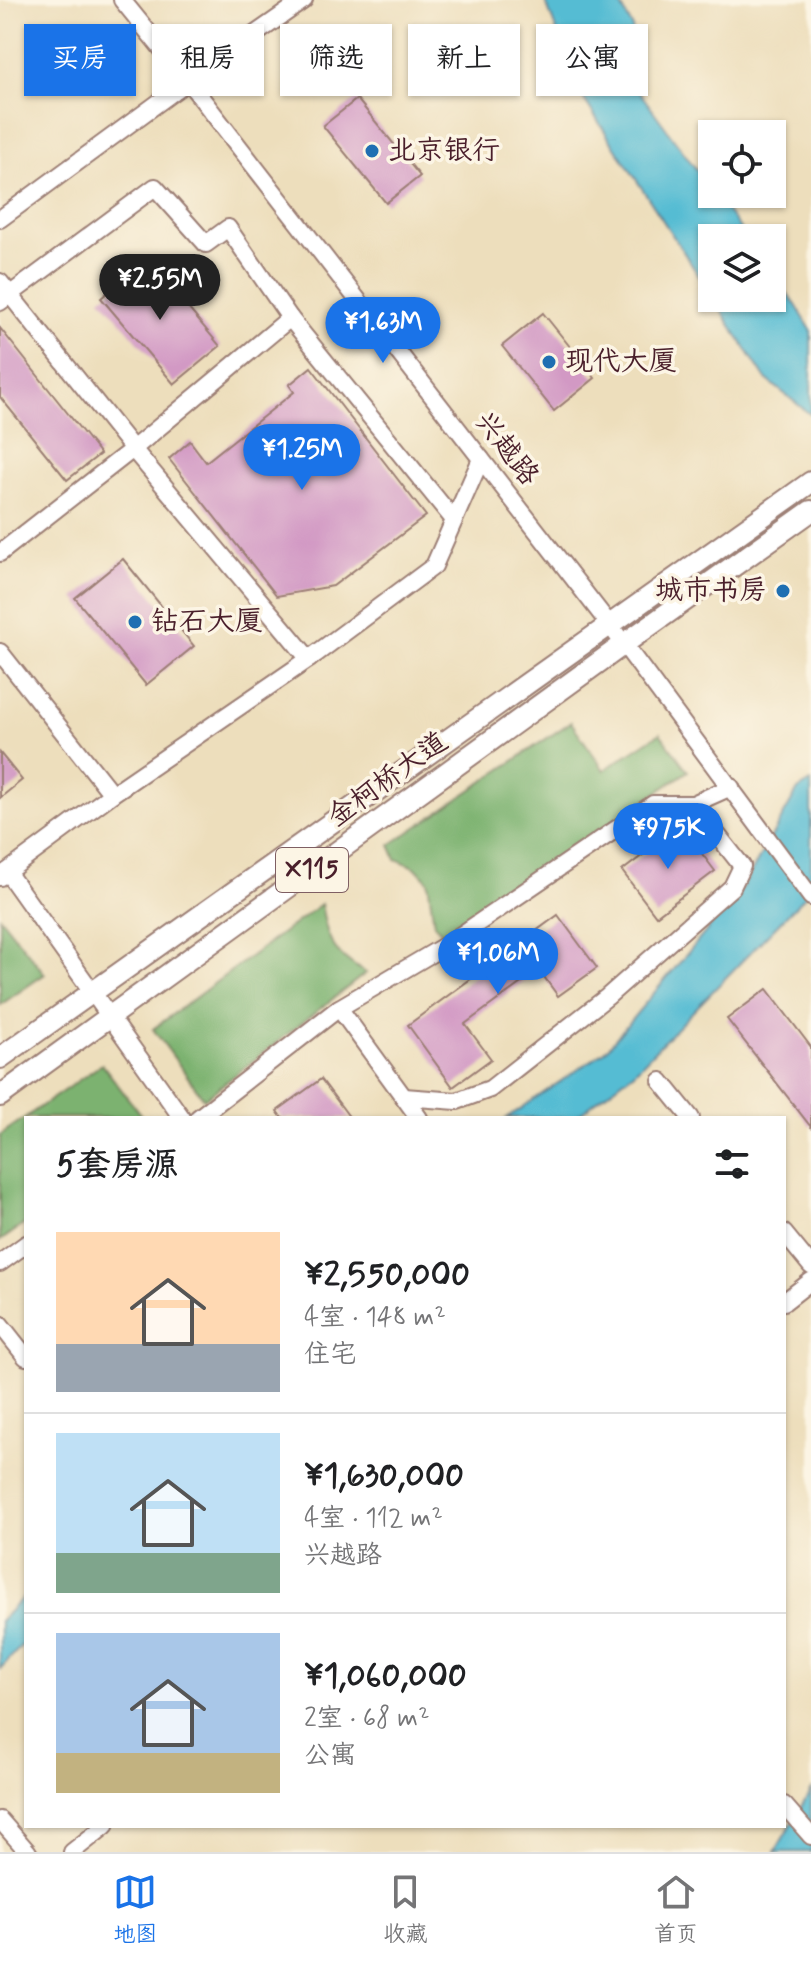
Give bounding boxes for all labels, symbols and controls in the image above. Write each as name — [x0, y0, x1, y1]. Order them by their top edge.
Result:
chip: 买房 — [24, 24, 136, 96]
chip: 租房 — [152, 24, 264, 96]
chip: 筛选 — [280, 24, 392, 96]
chip: 新上 — [408, 24, 520, 96]
chip: 公寓 — [536, 24, 648, 96]
map controls — [698, 120, 786, 312]
button: locate — [698, 120, 786, 208]
place label: 北京银行 — [388, 133, 500, 170]
marker: 北京银行 — [363, 142, 381, 160]
button: layers — [698, 224, 786, 312]
pin: ¥2.55M — [95, 254, 225, 322]
text: ¥2.55M — [117, 263, 203, 297]
pin: ¥1.63M — [318, 297, 448, 365]
text: ¥1.63M — [343, 306, 423, 340]
place label: 现代大厦 — [565, 344, 677, 381]
marker: 现代大厦 — [540, 353, 558, 371]
street label: 兴越路 — [466, 405, 546, 493]
pin: ¥1.25M — [237, 424, 367, 492]
text: ¥1.25M — [261, 433, 343, 467]
place label: 城市书房 — [655, 573, 767, 610]
marker: 城市书房 — [774, 582, 792, 600]
place label: 钻石大厦 — [151, 604, 263, 641]
marker: 钻石大厦 — [126, 613, 144, 631]
street label: 金柯桥大道 — [320, 724, 456, 836]
pin: ¥975K — [612, 803, 724, 871]
text: ¥975K — [631, 812, 705, 846]
road number: X115 — [276, 848, 348, 892]
pin: ¥1.06M — [433, 928, 563, 996]
text: ¥1.06M — [456, 937, 540, 971]
icon: filters — [710, 1142, 754, 1186]
text: 5套房源 — [56, 1143, 178, 1188]
text: ¥2,550,000 — [304, 1253, 470, 1298]
icon: home — [120, 1264, 216, 1360]
text: 4室 · 148 m² — [304, 1301, 446, 1335]
text: 住宅 — [304, 1338, 356, 1372]
text: ¥1,630,000 — [304, 1454, 464, 1499]
icon: home — [120, 1465, 216, 1561]
text: 4室 · 112 m² — [304, 1502, 443, 1536]
text: 兴越路 — [304, 1539, 382, 1573]
text: ¥1,060,000 — [304, 1654, 467, 1699]
icon: home — [120, 1665, 216, 1761]
text: 2室 · 68 m² — [304, 1702, 430, 1736]
text: 公寓 — [304, 1739, 356, 1773]
tab: 地图 — [113, 1870, 157, 1949]
tab: 收藏 — [383, 1870, 428, 1949]
tab: 首页 — [654, 1870, 698, 1949]

